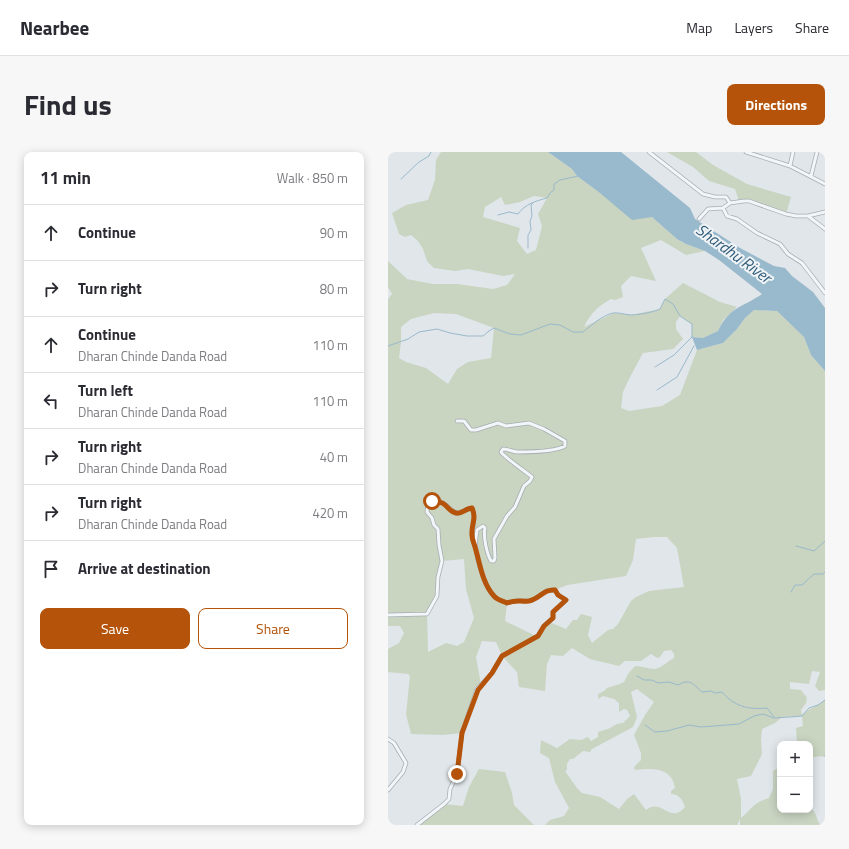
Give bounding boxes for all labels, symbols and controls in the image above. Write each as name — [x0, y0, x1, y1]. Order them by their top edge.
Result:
text: Nearbee — [20, 13, 89, 42]
text: Map — [686, 17, 712, 38]
text: Layers — [734, 17, 773, 38]
text: Share — [795, 17, 829, 38]
text: Find us — [24, 83, 112, 126]
button: Directions — [727, 84, 825, 125]
text: 11 min — [40, 165, 91, 191]
text: Walk · 850 m — [277, 168, 348, 188]
water label: Shardhu River — [691, 217, 778, 290]
text: Continue — [78, 221, 136, 244]
icon: ahead — [40, 222, 62, 244]
text: 90 m — [320, 223, 348, 243]
text: Turn right — [78, 277, 142, 300]
icon: right — [40, 278, 62, 300]
text: 80 m — [320, 279, 348, 299]
text: Continue — [78, 323, 136, 346]
icon: ahead — [40, 334, 62, 356]
text: 110 m — [312, 335, 348, 355]
text: Dharan Chinde Danda Road — [78, 346, 227, 366]
text: Turn left — [78, 379, 133, 402]
icon: left — [40, 390, 62, 412]
text: 110 m — [312, 391, 348, 411]
text: Dharan Chinde Danda Road — [78, 402, 227, 422]
text: Turn right — [78, 435, 142, 458]
icon: right — [40, 446, 62, 468]
text: 40 m — [320, 447, 348, 467]
text: Dharan Chinde Danda Road — [78, 458, 227, 478]
text: Turn right — [78, 491, 142, 514]
route start — [423, 492, 441, 510]
icon: right — [40, 502, 62, 524]
text: 420 m — [312, 503, 348, 523]
text: Dharan Chinde Danda Road — [78, 514, 227, 534]
text: Arrive at destination — [78, 557, 211, 580]
icon: arrive — [40, 558, 62, 580]
button: Save — [40, 608, 190, 649]
button: Share — [198, 608, 348, 649]
map controls — [777, 741, 813, 813]
button: + — [777, 741, 813, 777]
route end — [448, 765, 466, 783]
button: − — [777, 777, 813, 813]

